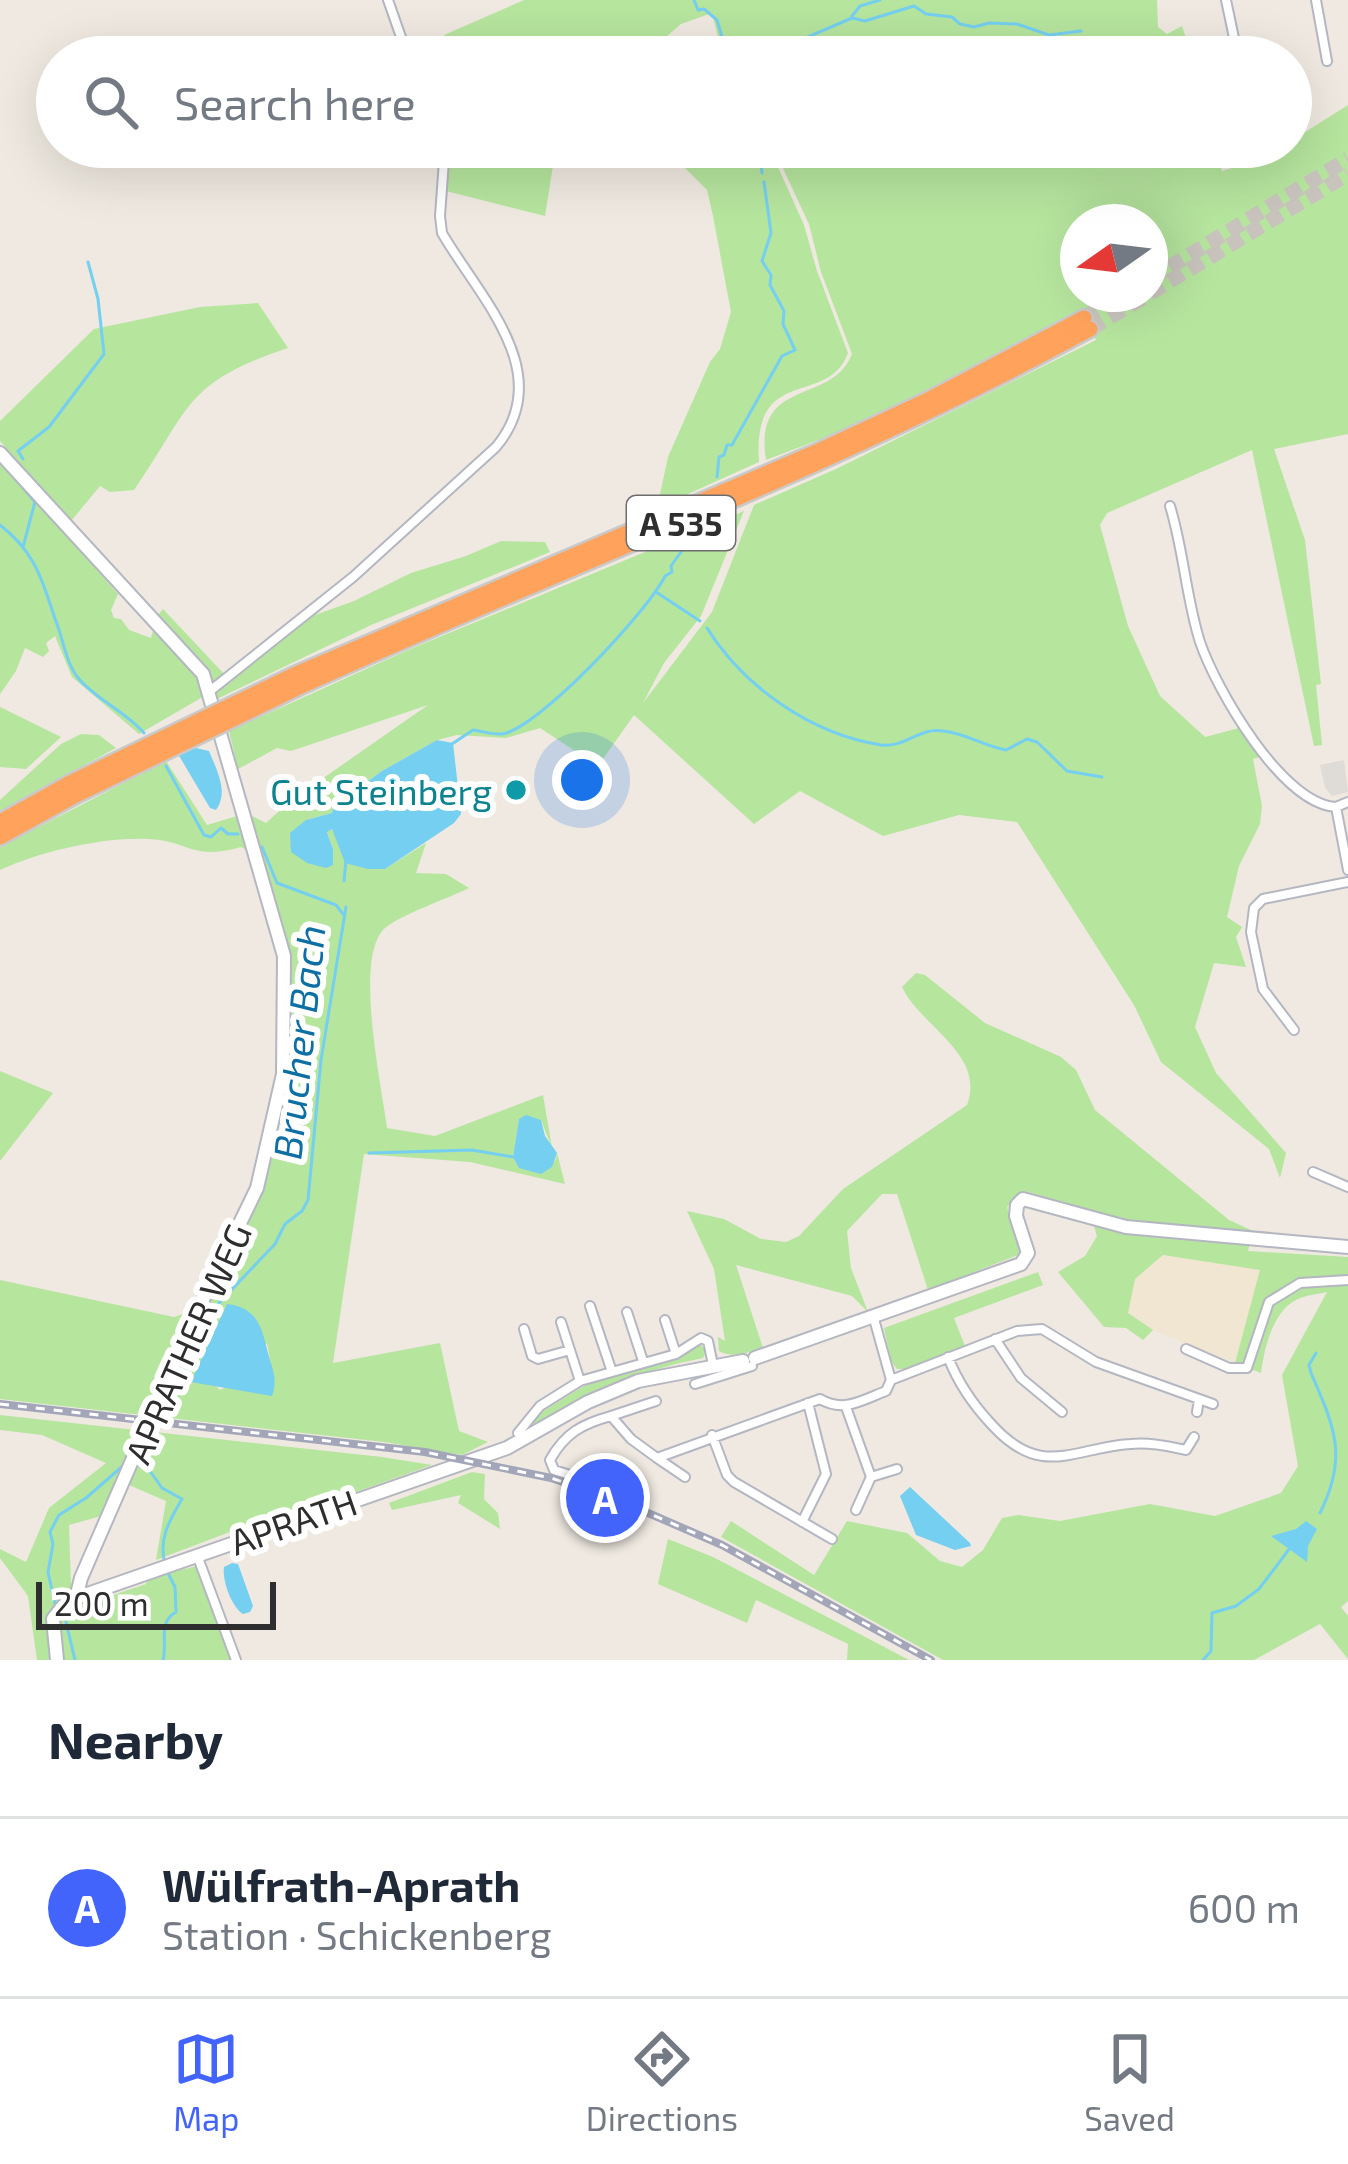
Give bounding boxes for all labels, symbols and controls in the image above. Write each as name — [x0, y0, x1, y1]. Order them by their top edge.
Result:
search box — [36, 36, 1312, 168]
icon: search — [78, 69, 144, 135]
text: Search here — [174, 75, 416, 129]
north arrow — [1060, 204, 1168, 312]
road number: A 535 — [627, 496, 735, 550]
your location — [552, 750, 612, 810]
place label: Gut Steinberg — [270, 769, 492, 812]
marker: Gut Steinberg — [503, 777, 529, 803]
water label: Brucher Bach — [262, 922, 334, 1162]
street label: APRATHER WEG — [115, 1217, 259, 1469]
pin: A — [566, 1453, 644, 1543]
street label: APRATH — [224, 1479, 362, 1563]
scale bar — [36, 1576, 276, 1629]
text: 200 m — [54, 1583, 149, 1623]
text: Nearby — [48, 1708, 223, 1769]
text: Wülfrath-Aprath — [162, 1857, 520, 1911]
text: A — [74, 1884, 100, 1931]
text: 600 m — [1188, 1884, 1300, 1931]
text: Station · Schickenberg — [162, 1911, 552, 1958]
tab: Map — [173, 2026, 239, 2138]
tab: Directions — [586, 2026, 738, 2138]
tab: Saved — [1084, 2026, 1175, 2138]

